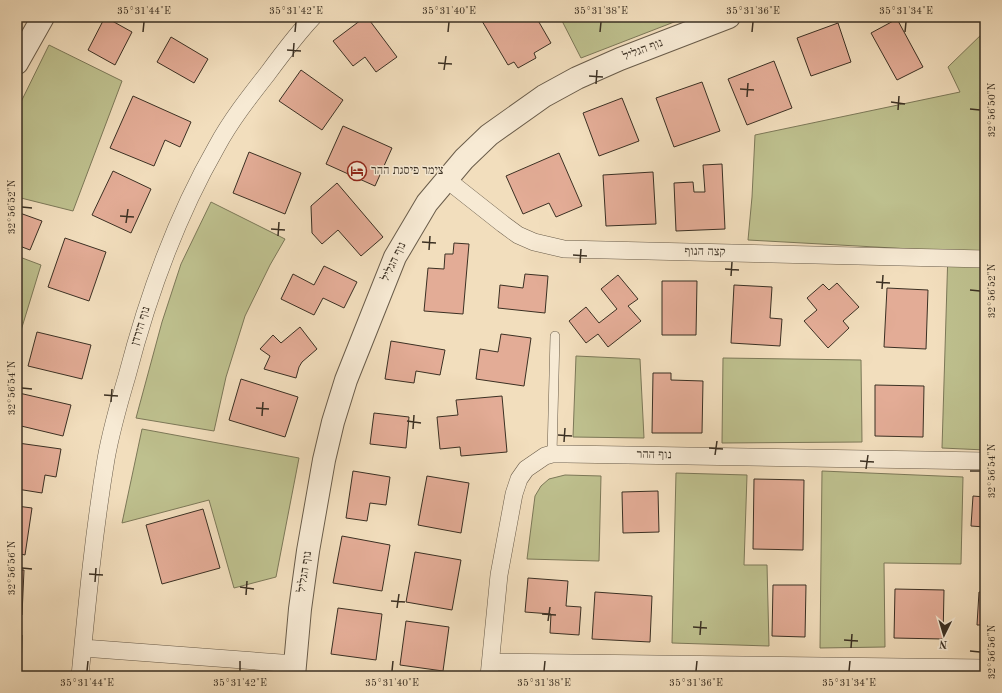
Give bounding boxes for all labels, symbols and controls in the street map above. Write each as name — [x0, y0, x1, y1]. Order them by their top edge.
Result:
text: 35°31'44"E — [117, 6, 171, 16]
text: 35°31'42"E — [269, 6, 323, 16]
text: 35°31'40"E — [422, 6, 476, 16]
text: 35°31'38"E — [574, 6, 628, 16]
text: 35°31'36"E — [726, 6, 780, 16]
text: 35°31'34"E — [879, 6, 933, 16]
street label: נוף הגליל — [621, 35, 665, 63]
text: 32°56'50"N — [987, 82, 997, 137]
hotel icon: צימר פיסגת ההר — [346, 160, 368, 182]
place label: צימר פיסגת ההר — [371, 165, 444, 177]
text: 32°56'52"N — [7, 179, 17, 234]
street label: נוף הגליל — [378, 240, 409, 283]
street label: קצה הנוף — [684, 246, 726, 258]
text: 32°56'52"N — [987, 263, 997, 318]
street label: נוף הירדן — [129, 305, 153, 347]
text: 32°56'54"N — [7, 360, 17, 415]
text: 32°56'54"N — [987, 443, 997, 498]
street label: נוף ההר — [636, 449, 672, 461]
text: 32°56'56"N — [7, 540, 17, 595]
street label: נוף הגליל — [294, 550, 314, 594]
north arrow — [924, 615, 964, 655]
text: 32°56'56"N — [987, 624, 997, 679]
text: N — [938, 638, 948, 649]
text: 35°31'44"E — [60, 678, 114, 688]
text: 35°31'42"E — [213, 678, 267, 688]
text: 35°31'40"E — [365, 678, 419, 688]
text: 35°31'38"E — [517, 678, 571, 688]
text: 35°31'36"E — [669, 678, 723, 688]
text: 35°31'34"E — [822, 678, 876, 688]

